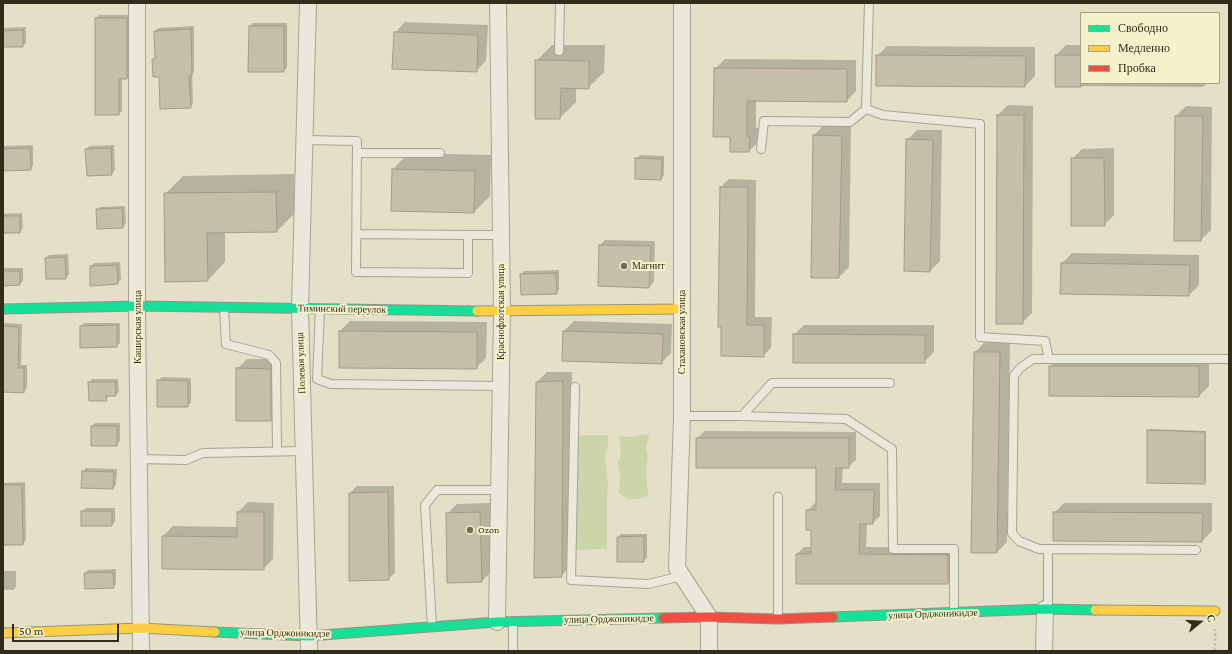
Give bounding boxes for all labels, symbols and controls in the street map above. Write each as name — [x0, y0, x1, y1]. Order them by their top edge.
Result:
legend — [1080, 12, 1220, 84]
text: Свободно — [1118, 21, 1168, 35]
text: Медленно — [1118, 41, 1170, 55]
text: Пробка — [1118, 61, 1156, 75]
place label: Магнит — [632, 260, 665, 272]
marker: Магнит — [619, 261, 629, 271]
street label: Краснофлотская улица — [495, 264, 507, 360]
street label: Каширская улица — [132, 290, 144, 364]
street label: Стахановская улица — [676, 290, 688, 374]
street label: Тиминский переулок — [298, 302, 386, 316]
street label: Полевая улица — [294, 332, 308, 394]
place label: Ozon — [478, 524, 499, 536]
marker: Ozon — [465, 525, 475, 535]
north arrow — [1180, 602, 1220, 642]
street label: улица Орджоникидзе — [888, 606, 978, 622]
street label: улица Орджоникидзе — [564, 612, 654, 626]
text: С — [1204, 613, 1218, 624]
scale bar — [14, 616, 121, 642]
text: 50 m — [19, 624, 43, 638]
street label: улица Орджоникидзе — [240, 626, 330, 640]

